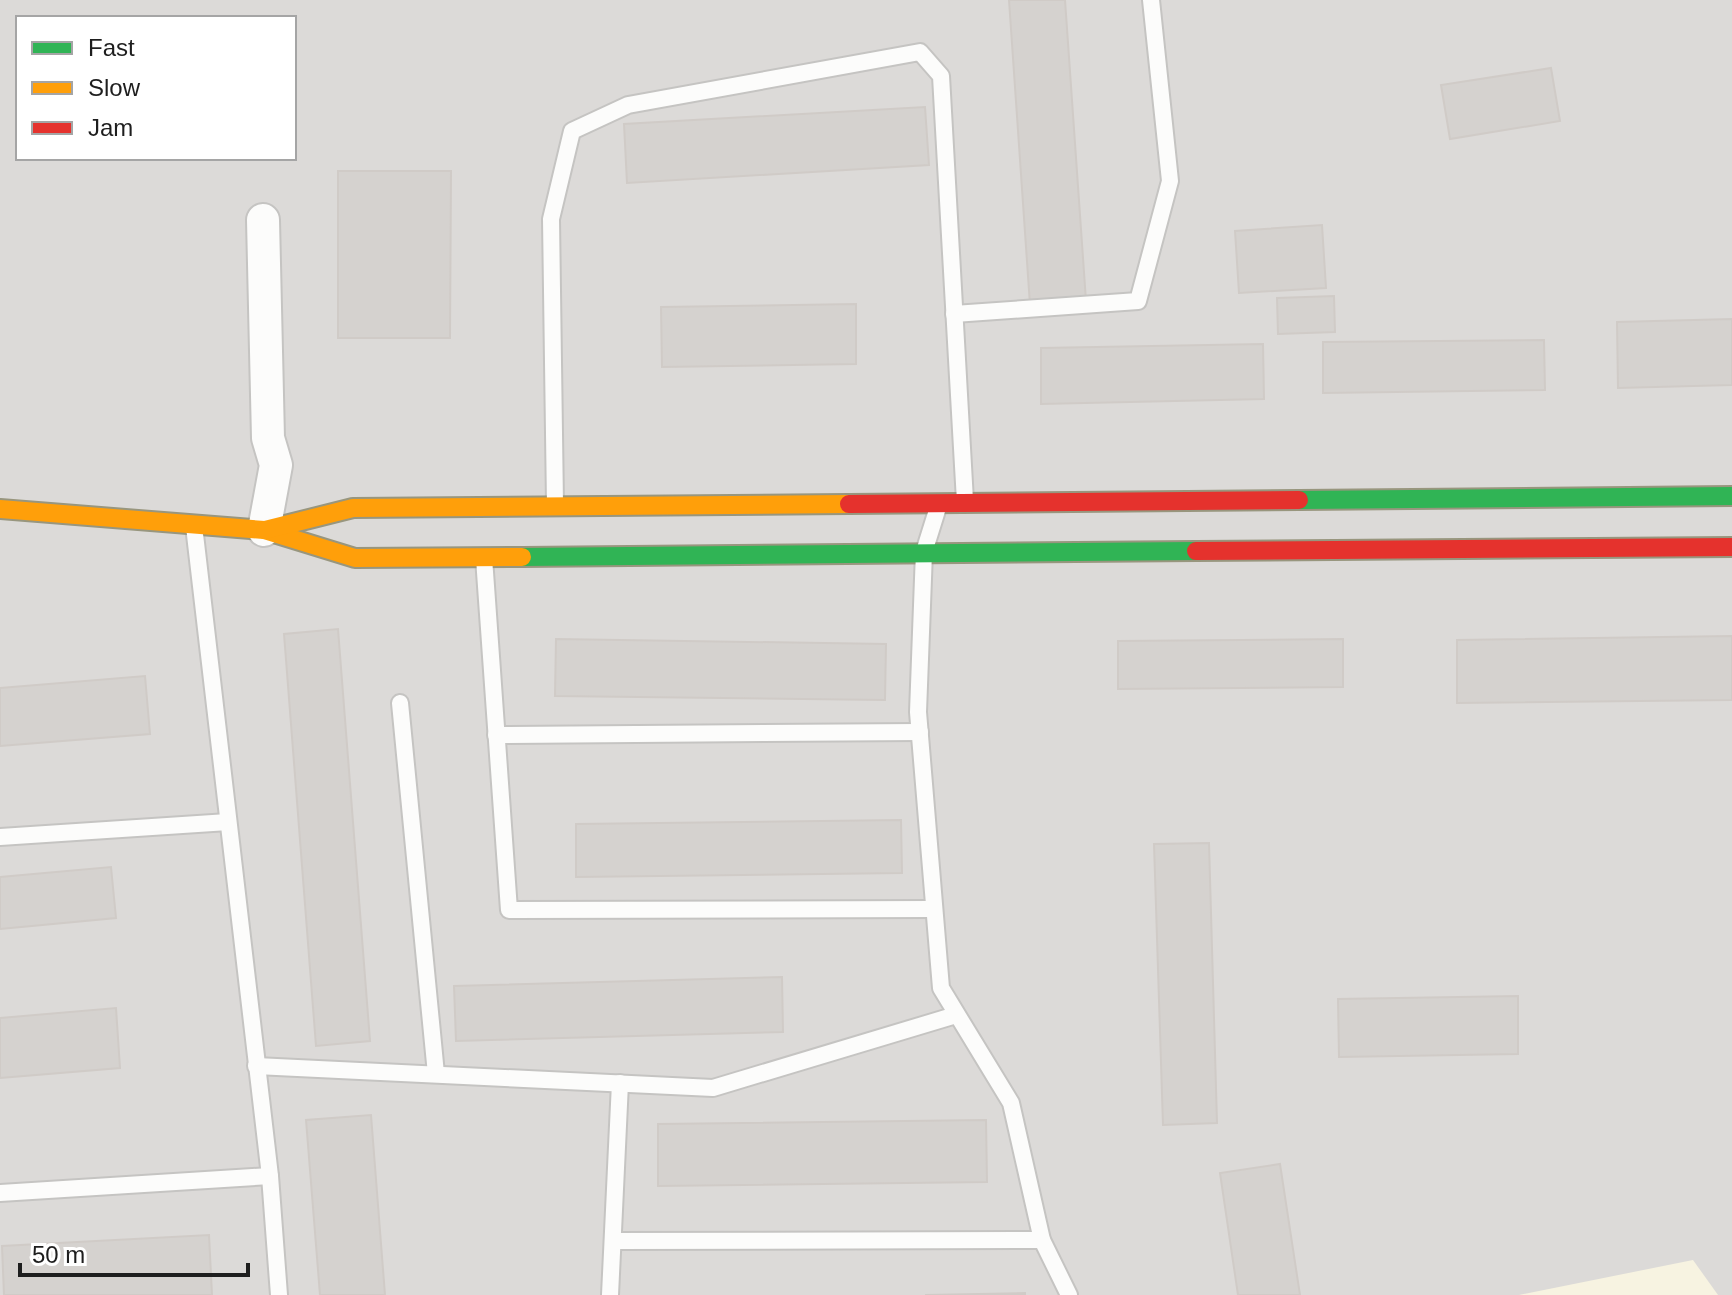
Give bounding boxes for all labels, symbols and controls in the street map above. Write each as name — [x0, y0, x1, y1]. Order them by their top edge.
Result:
legend — [16, 16, 296, 160]
text: Fast — [88, 34, 135, 61]
text: Slow — [88, 74, 141, 101]
text: Jam — [88, 114, 133, 141]
scale bar — [20, 1227, 248, 1277]
text: 50 m — [32, 1241, 85, 1268]

